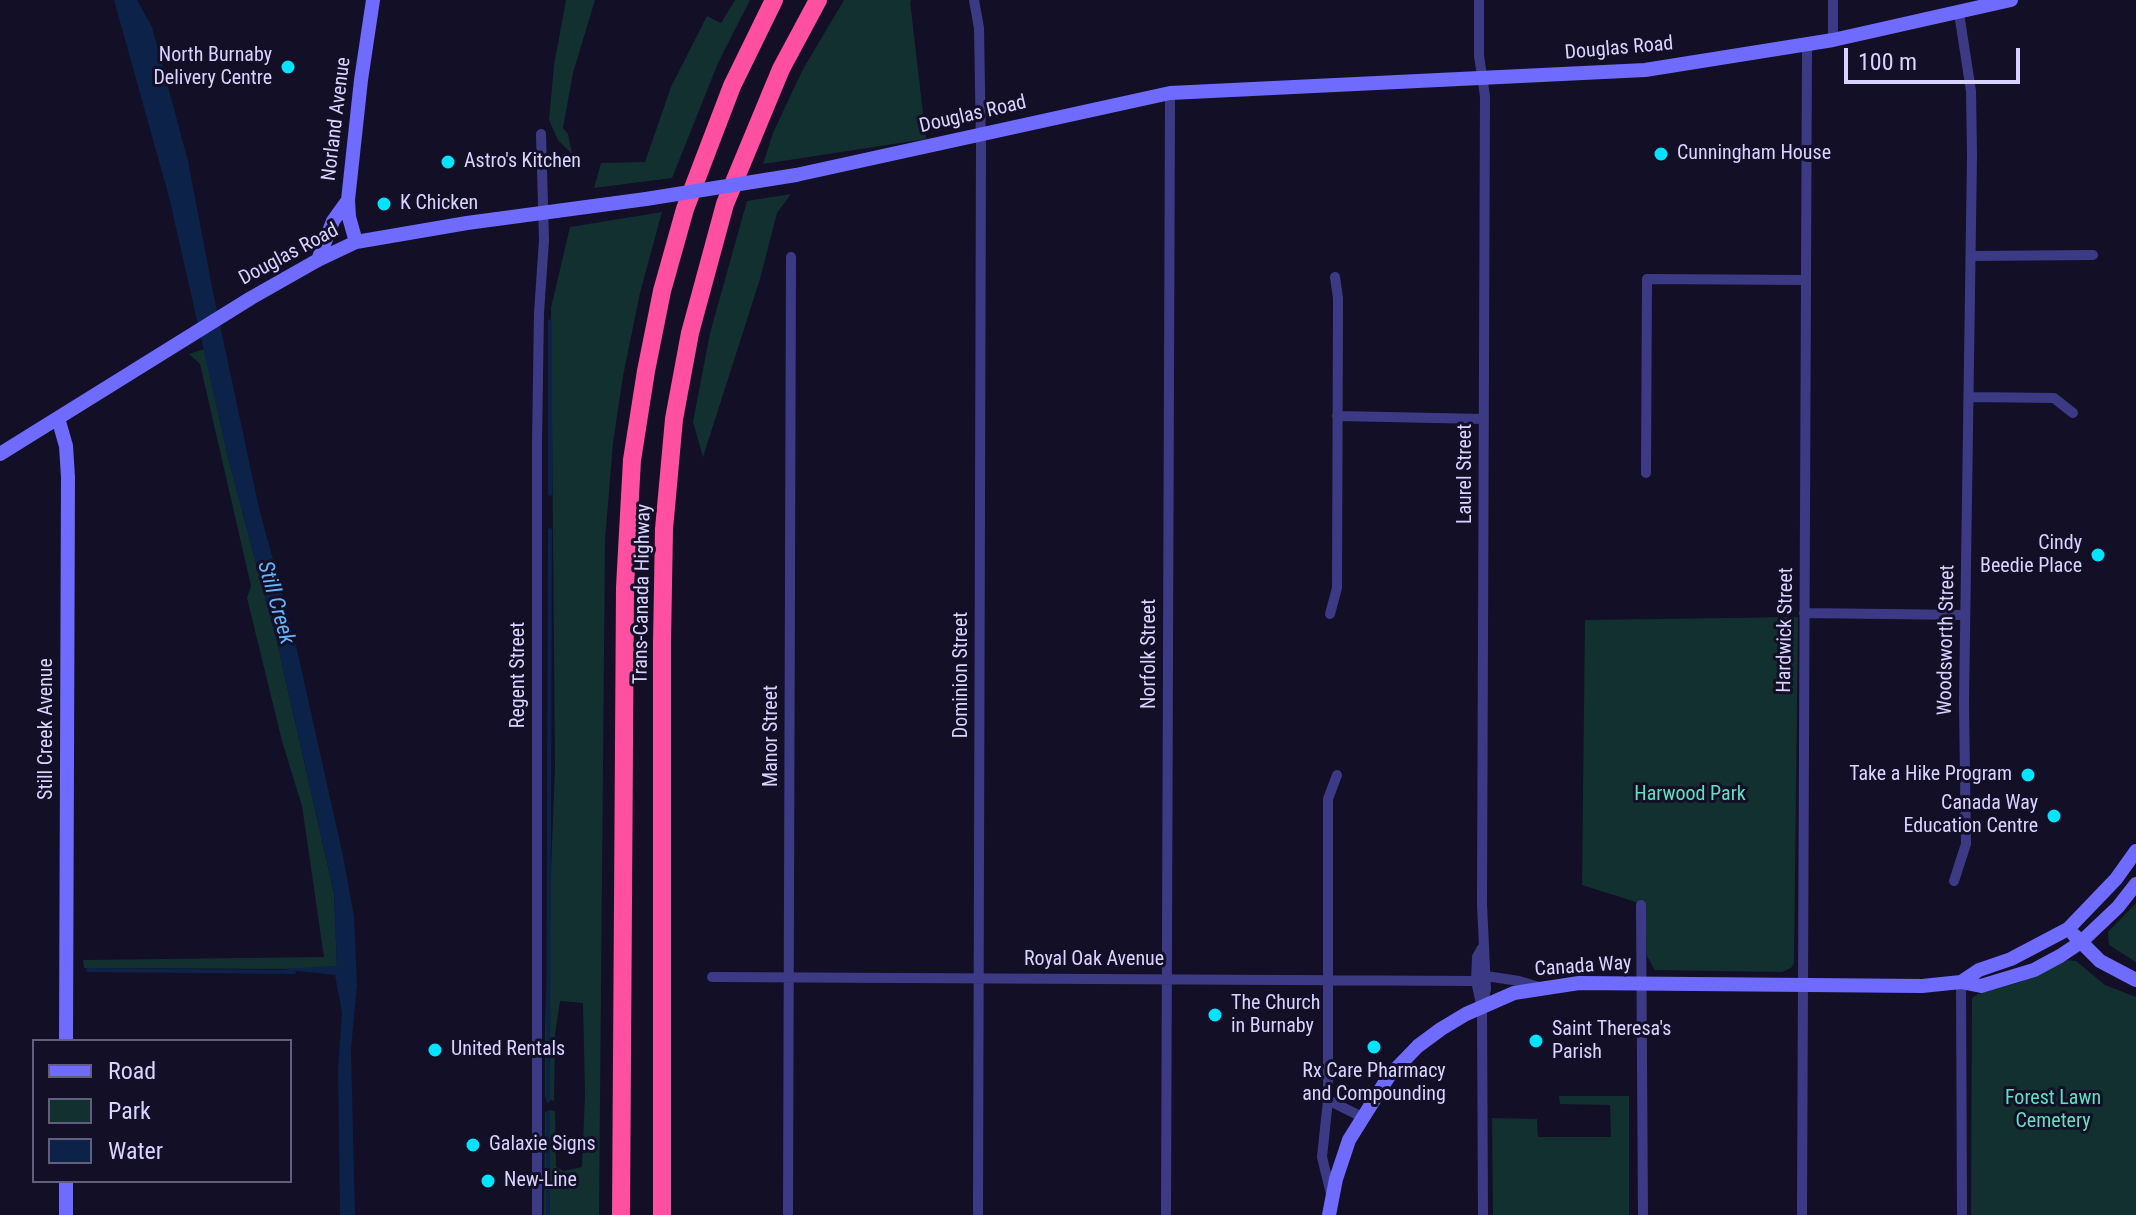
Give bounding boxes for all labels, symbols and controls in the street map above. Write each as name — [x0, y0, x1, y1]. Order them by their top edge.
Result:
street label: Douglas Road — [1564, 32, 1674, 66]
scale bar — [1848, 32, 2024, 82]
place label: North Burnaby Delivery Centre — [153, 44, 272, 91]
text: 100 m — [1858, 48, 1917, 76]
street label: Norland Avenue — [318, 56, 356, 182]
marker: North Burnaby Delivery Centre — [279, 58, 297, 76]
street label: Douglas Road — [917, 91, 1029, 139]
place label: Cunningham House — [1677, 142, 1831, 166]
marker: Cunningham House — [1652, 145, 1670, 163]
place label: Astro's Kitchen — [464, 150, 581, 174]
marker: Astro's Kitchen — [439, 153, 457, 171]
place label: K Chicken — [400, 192, 478, 216]
marker: K Chicken — [375, 195, 393, 213]
street label: Douglas Road — [235, 219, 343, 291]
street label: Laurel Street — [1454, 424, 1478, 524]
street label: Trans-Canada Highway — [629, 504, 657, 684]
place label: Cindy Beedie Place — [1980, 532, 2082, 579]
marker: Cindy Beedie Place — [2089, 546, 2107, 564]
water label: Still Creek — [251, 558, 299, 648]
street label: Woodsworth Street — [1934, 564, 1960, 716]
street label: Hardwick Street — [1773, 567, 1799, 693]
street label: Norfolk Street — [1138, 599, 1162, 709]
street label: Dominion Street — [950, 612, 974, 738]
street label: Regent Street — [507, 622, 531, 728]
street label: Still Creek Avenue — [35, 658, 59, 800]
street label: Manor Street — [760, 685, 784, 787]
place label: Take a Hike Program — [1849, 763, 2012, 787]
marker: Take a Hike Program — [2019, 766, 2037, 784]
park label: Harwood Park — [1634, 783, 1746, 807]
place label: Canada Way Education Centre — [1903, 792, 2038, 839]
marker: Canada Way Education Centre — [2045, 807, 2063, 825]
street label: Royal Oak Avenue — [1024, 948, 1164, 972]
street label: Canada Way — [1534, 952, 1632, 982]
place label: The Church in Burnaby — [1231, 992, 1321, 1039]
marker: The Church in Burnaby — [1206, 1006, 1224, 1024]
place label: Saint Theresa's Parish — [1552, 1018, 1671, 1065]
marker: Saint Theresa's Parish — [1527, 1032, 1545, 1050]
place label: United Rentals — [451, 1038, 565, 1062]
marker: Rx Care Pharmacy and Compounding — [1365, 1038, 1383, 1056]
legend — [32, 1039, 292, 1183]
marker: United Rentals — [426, 1041, 444, 1059]
text: Road — [108, 1057, 156, 1085]
place label: Rx Care Pharmacy and Compounding — [1302, 1060, 1446, 1107]
park label: Forest Lawn Cemetery — [2005, 1087, 2101, 1134]
text: Park — [108, 1097, 151, 1125]
place label: Galaxie Signs — [489, 1133, 596, 1157]
marker: Galaxie Signs — [464, 1136, 482, 1154]
text: Water — [108, 1137, 163, 1165]
place label: New-Line — [504, 1169, 577, 1193]
marker: New-Line — [479, 1172, 497, 1190]

